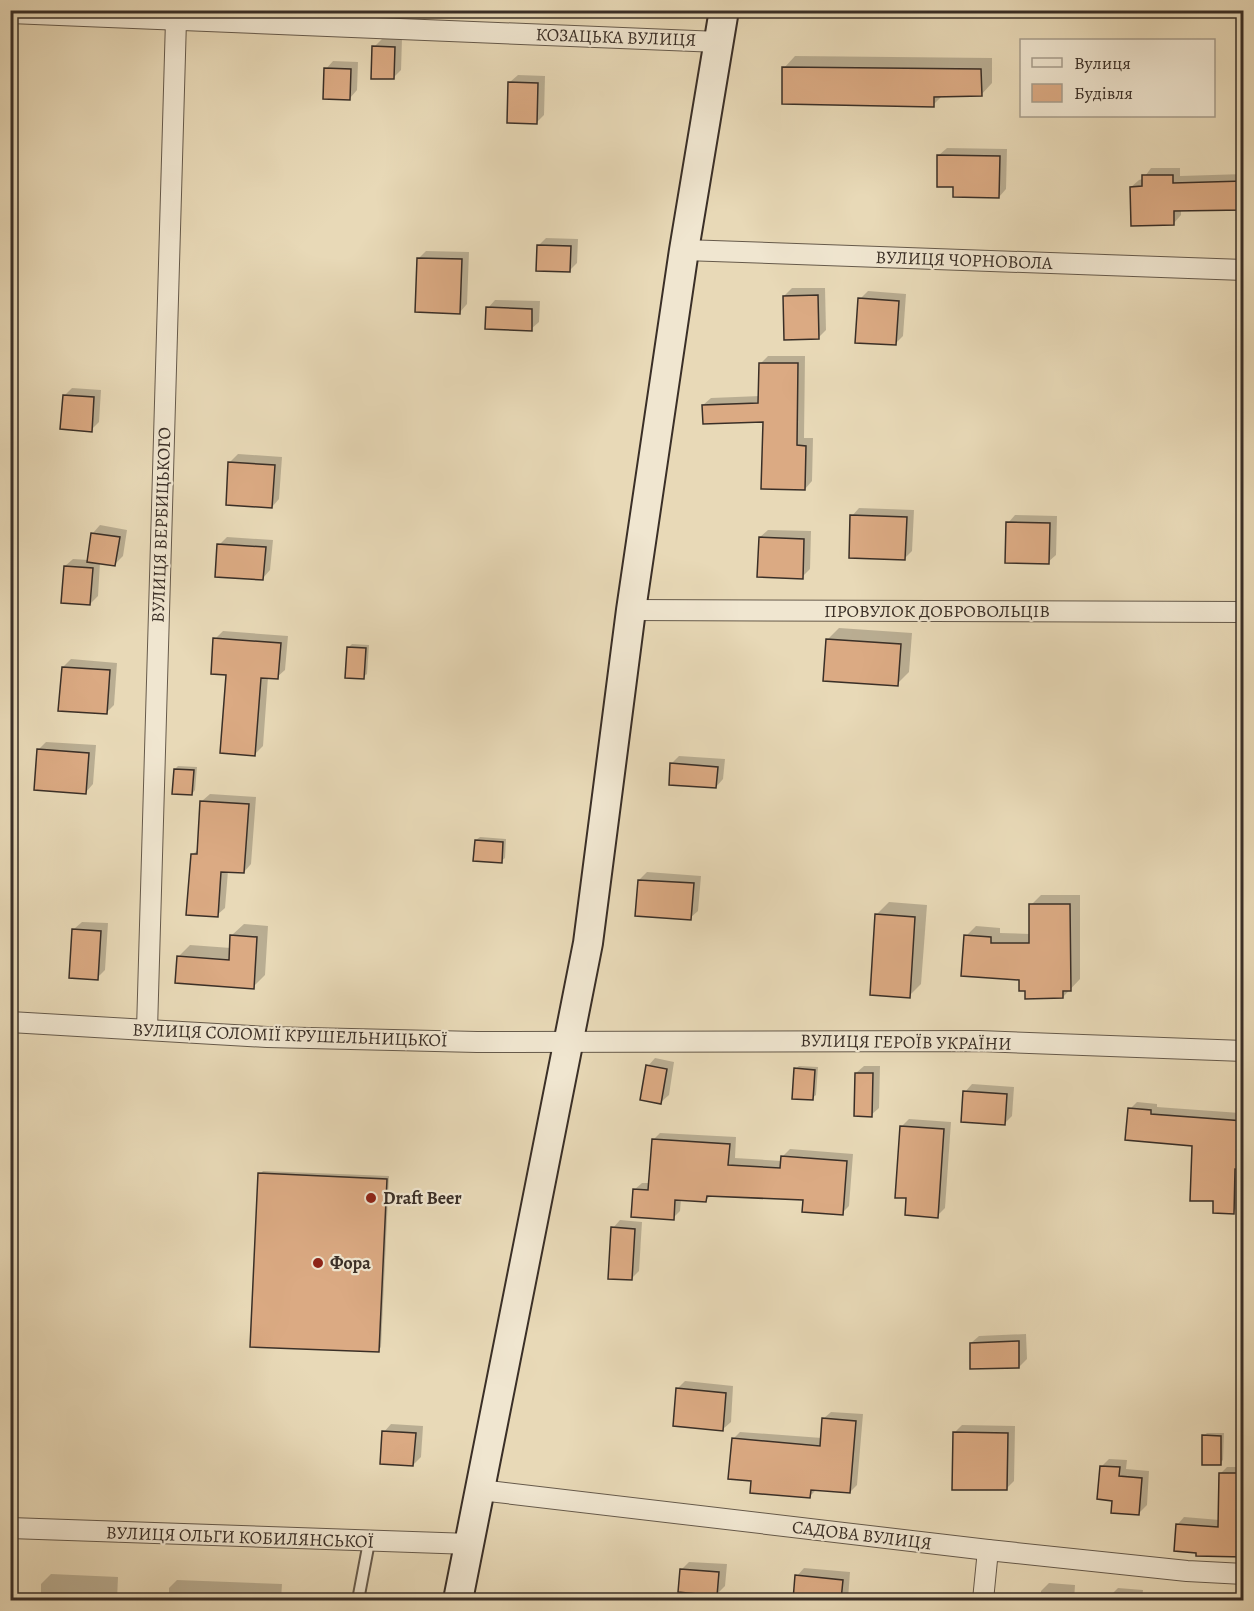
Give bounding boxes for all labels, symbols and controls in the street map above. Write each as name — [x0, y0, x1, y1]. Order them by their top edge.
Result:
street label: КОЗАЦЬКА ВУЛИЦЯ — [535, 22, 697, 52]
legend — [1020, 39, 1215, 117]
text: Вулиця — [1074, 51, 1131, 75]
text: Будівля — [1074, 81, 1133, 105]
street label: ВУЛИЦЯ ЧОРНОВОЛА — [875, 245, 1053, 275]
street label: ВУЛИЦЯ ВЕРБИЦЬКОГО — [146, 427, 176, 623]
street label: ПРОВУЛОК ДОБРОВОЛЬЦІВ — [824, 599, 1050, 623]
street label: ВУЛИЦЯ СОЛОМІЇ КРУШЕЛЬНИЦЬКОЇ — [132, 1018, 448, 1052]
street label: ВУЛИЦЯ ГЕРОЇВ УКРАЇНИ — [800, 1028, 1012, 1056]
place label: Draft Beer — [383, 1186, 462, 1210]
marker: Draft Beer — [364, 1191, 378, 1205]
place label: Фора — [330, 1251, 371, 1275]
marker: Фора — [311, 1256, 325, 1270]
street label: САДОВА ВУЛИЦЯ — [791, 1515, 933, 1555]
street label: ВУЛИЦЯ ОЛЬГИ КОБИЛЯНСЬКОЇ — [106, 1520, 374, 1554]

